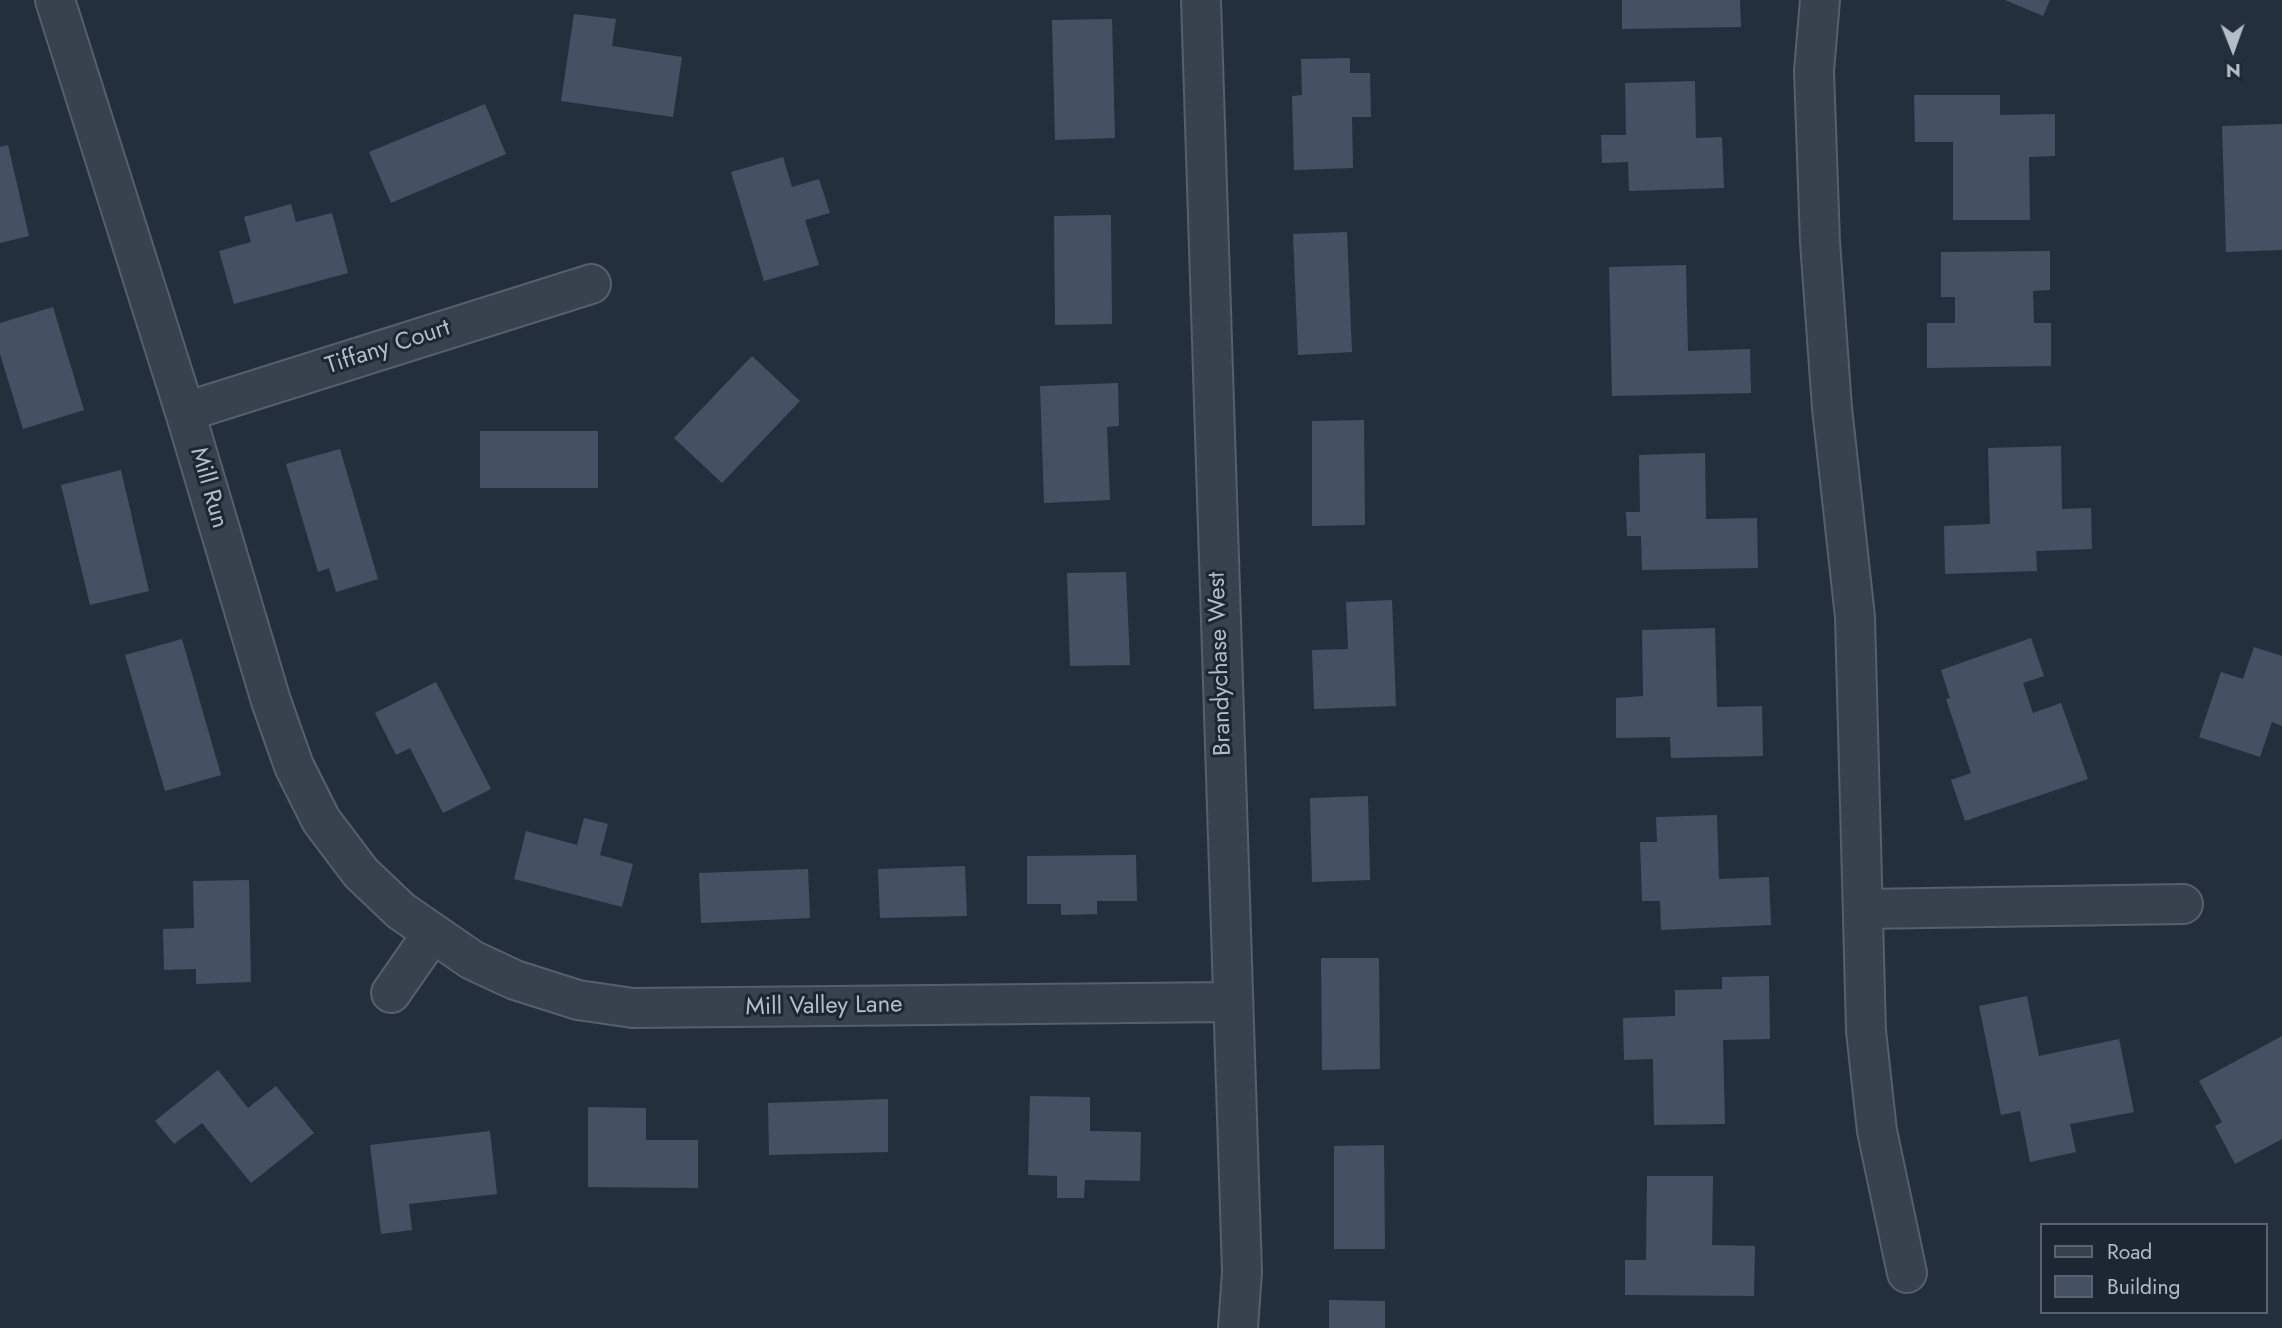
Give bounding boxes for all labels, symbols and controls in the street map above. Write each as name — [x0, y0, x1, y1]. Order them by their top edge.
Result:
north arrow — [2198, 14, 2268, 84]
text: N — [2226, 57, 2241, 84]
street label: Tiffany Court — [322, 314, 454, 382]
street label: Mill Run — [183, 444, 233, 532]
street label: Brandychase West — [1203, 571, 1239, 757]
street label: Mill Valley Lane — [745, 991, 903, 1023]
legend — [2040, 1223, 2268, 1314]
text: Road — [2107, 1237, 2152, 1267]
text: Building — [2107, 1272, 2180, 1302]

